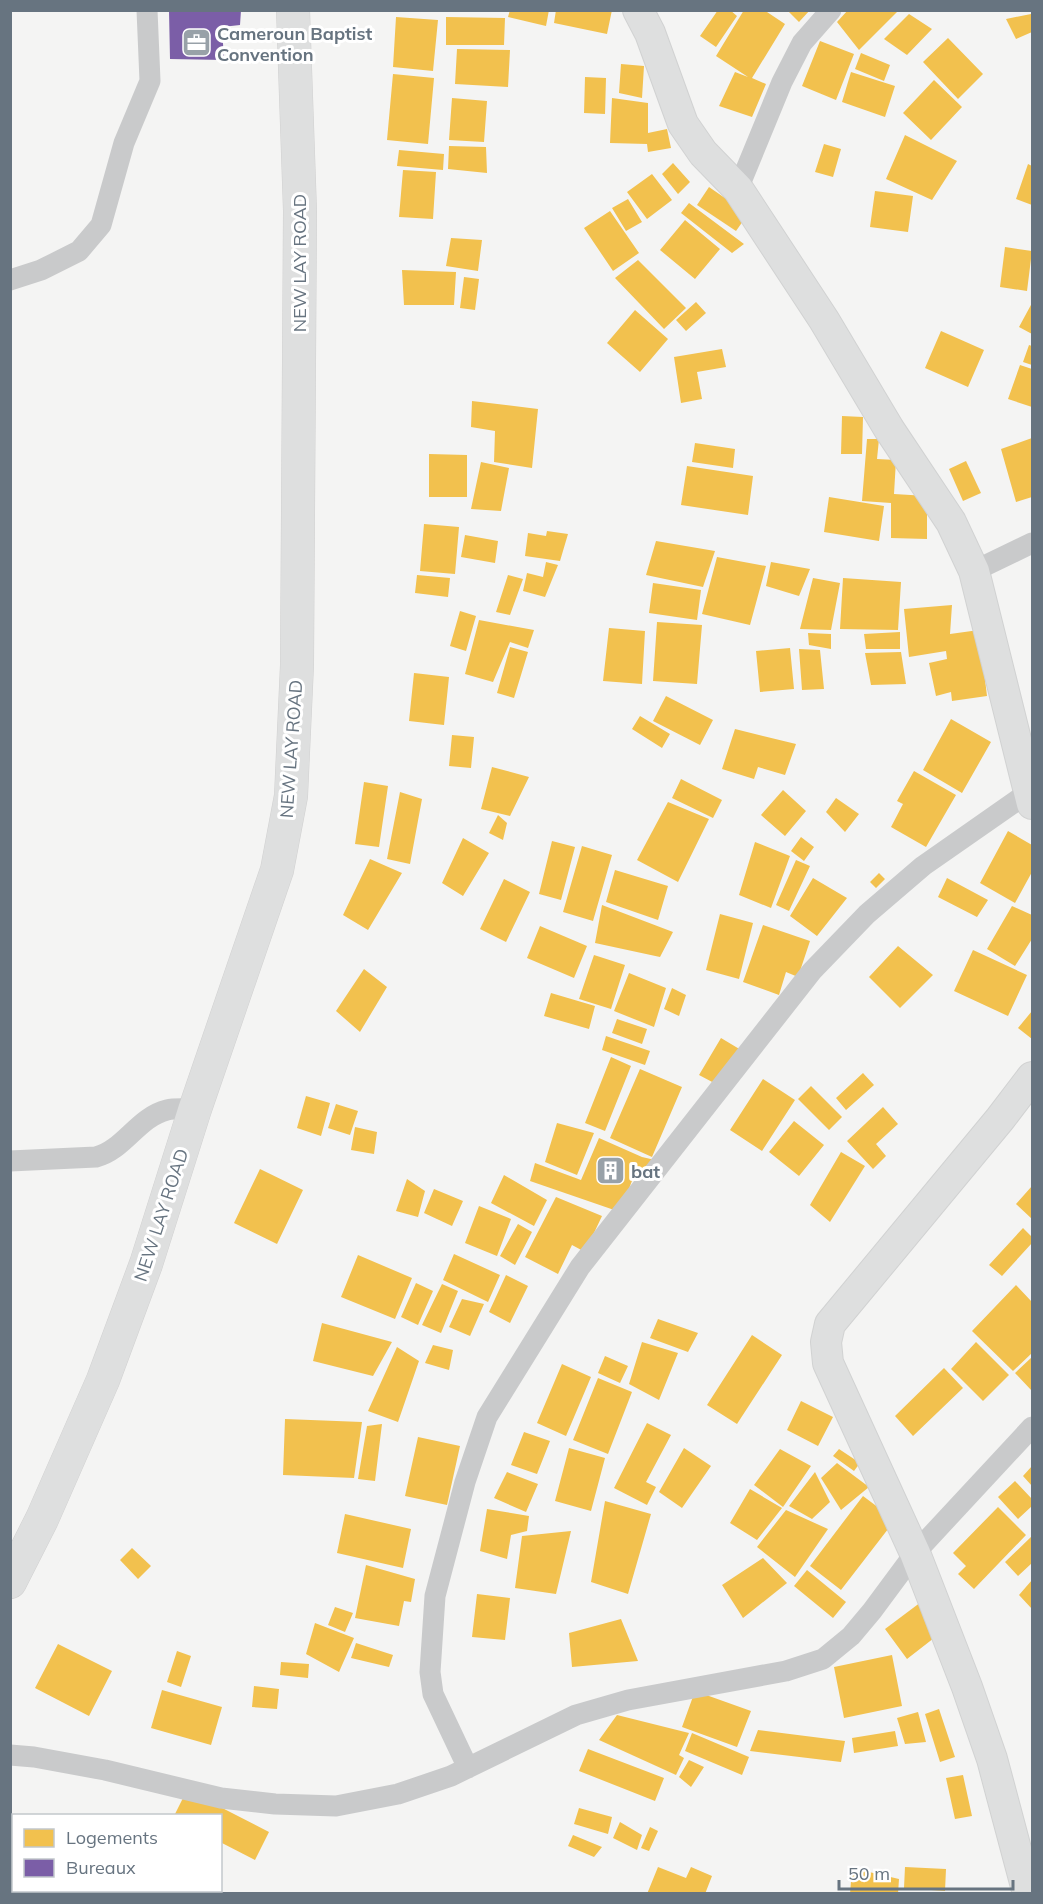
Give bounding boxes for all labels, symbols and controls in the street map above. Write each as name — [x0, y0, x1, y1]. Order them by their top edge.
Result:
place label: Cameroun Baptist Convention — [217, 22, 372, 66]
office icon: Cameroun Baptist Convention — [180, 27, 212, 59]
street label: NEW LAY ROAD — [288, 194, 311, 332]
street label: NEW LAY ROAD — [275, 679, 307, 819]
street label: NEW LAY ROAD — [129, 1146, 193, 1284]
building icon: bat — [594, 1155, 626, 1187]
place label: bat — [631, 1160, 660, 1183]
legend — [12, 1814, 222, 1892]
text: Logements — [66, 1826, 158, 1849]
scale bar — [839, 1853, 1013, 1891]
text: Bureaux — [66, 1856, 136, 1879]
text: 50 m — [848, 1862, 890, 1885]

